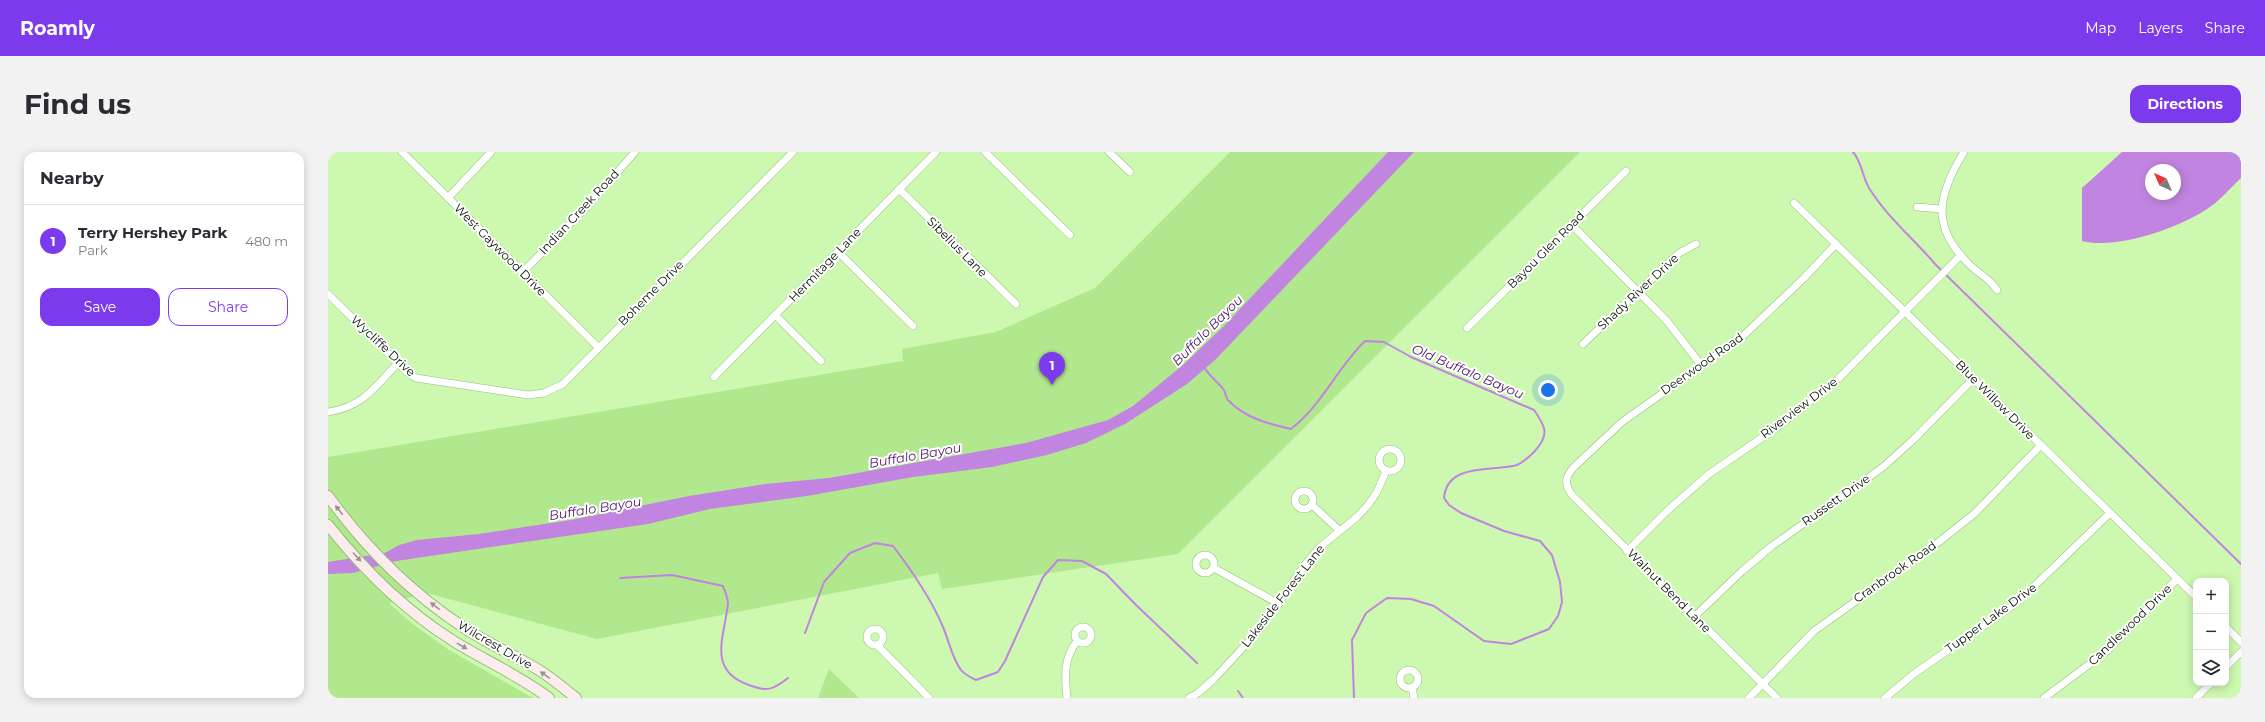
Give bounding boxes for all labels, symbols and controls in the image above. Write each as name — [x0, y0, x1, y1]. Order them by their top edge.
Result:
text: Roamly — [20, 17, 95, 40]
text: Map — [2085, 19, 2116, 37]
text: Layers — [2138, 19, 2183, 37]
text: Share — [2205, 19, 2245, 37]
button: Directions — [2130, 85, 2241, 123]
text: Find us — [24, 87, 131, 121]
north arrow — [2145, 164, 2181, 200]
street label: Indian Creek Road — [535, 166, 622, 257]
text: Nearby — [40, 168, 104, 188]
street label: West Gaywood Drive — [451, 200, 550, 299]
street label: Bayou Glen Road — [1504, 208, 1587, 291]
street label: Sibelius Lane — [924, 213, 991, 280]
text: Terry Hershey Park — [78, 223, 227, 242]
street label: Hermitage Lane — [785, 224, 864, 305]
text: 1 — [50, 233, 56, 249]
text: 480 m — [245, 233, 288, 249]
text: Park — [78, 242, 108, 258]
street label: Shady River Drive — [1594, 250, 1681, 333]
street label: Boheme Drive — [615, 257, 687, 329]
button: Save — [40, 288, 160, 326]
button: Share — [168, 288, 288, 326]
water label: Buffalo Bayou — [1168, 291, 1246, 369]
street label: Wycliffe Drive — [348, 312, 419, 379]
street label: Deerwood Road — [1657, 329, 1746, 398]
water label: Old Buffalo Bayou — [1410, 340, 1527, 402]
pin: 1 — [1039, 352, 1065, 385]
street label: Blue Willow Drive — [1953, 357, 2038, 442]
street label: Riverview Drive — [1757, 374, 1840, 441]
your location — [1538, 380, 1558, 400]
water label: Buffalo Bayou — [868, 439, 963, 471]
street label: Russett Drive — [1799, 471, 1873, 529]
water label: Buffalo Bayou — [548, 493, 643, 523]
one-way arrow — [334, 504, 343, 515]
street label: Cranbrook Road — [1850, 537, 1939, 606]
street label: Lakeside Forest Lane — [1238, 541, 1327, 650]
street label: Walnut Bend Lane — [1624, 546, 1714, 636]
one-way arrow — [352, 552, 361, 562]
map controls — [2193, 578, 2229, 686]
button: + — [2193, 578, 2229, 614]
street label: Tupper Lake Drive — [1942, 579, 2039, 656]
street label: Candlewood Drive — [2085, 581, 2175, 668]
one-way arrow — [429, 602, 440, 610]
button: − — [2193, 614, 2229, 650]
street label: Wilcrest Drive — [455, 617, 535, 672]
one-way arrow — [456, 643, 468, 649]
button: layers — [2193, 650, 2229, 686]
one-way arrow — [540, 671, 550, 679]

